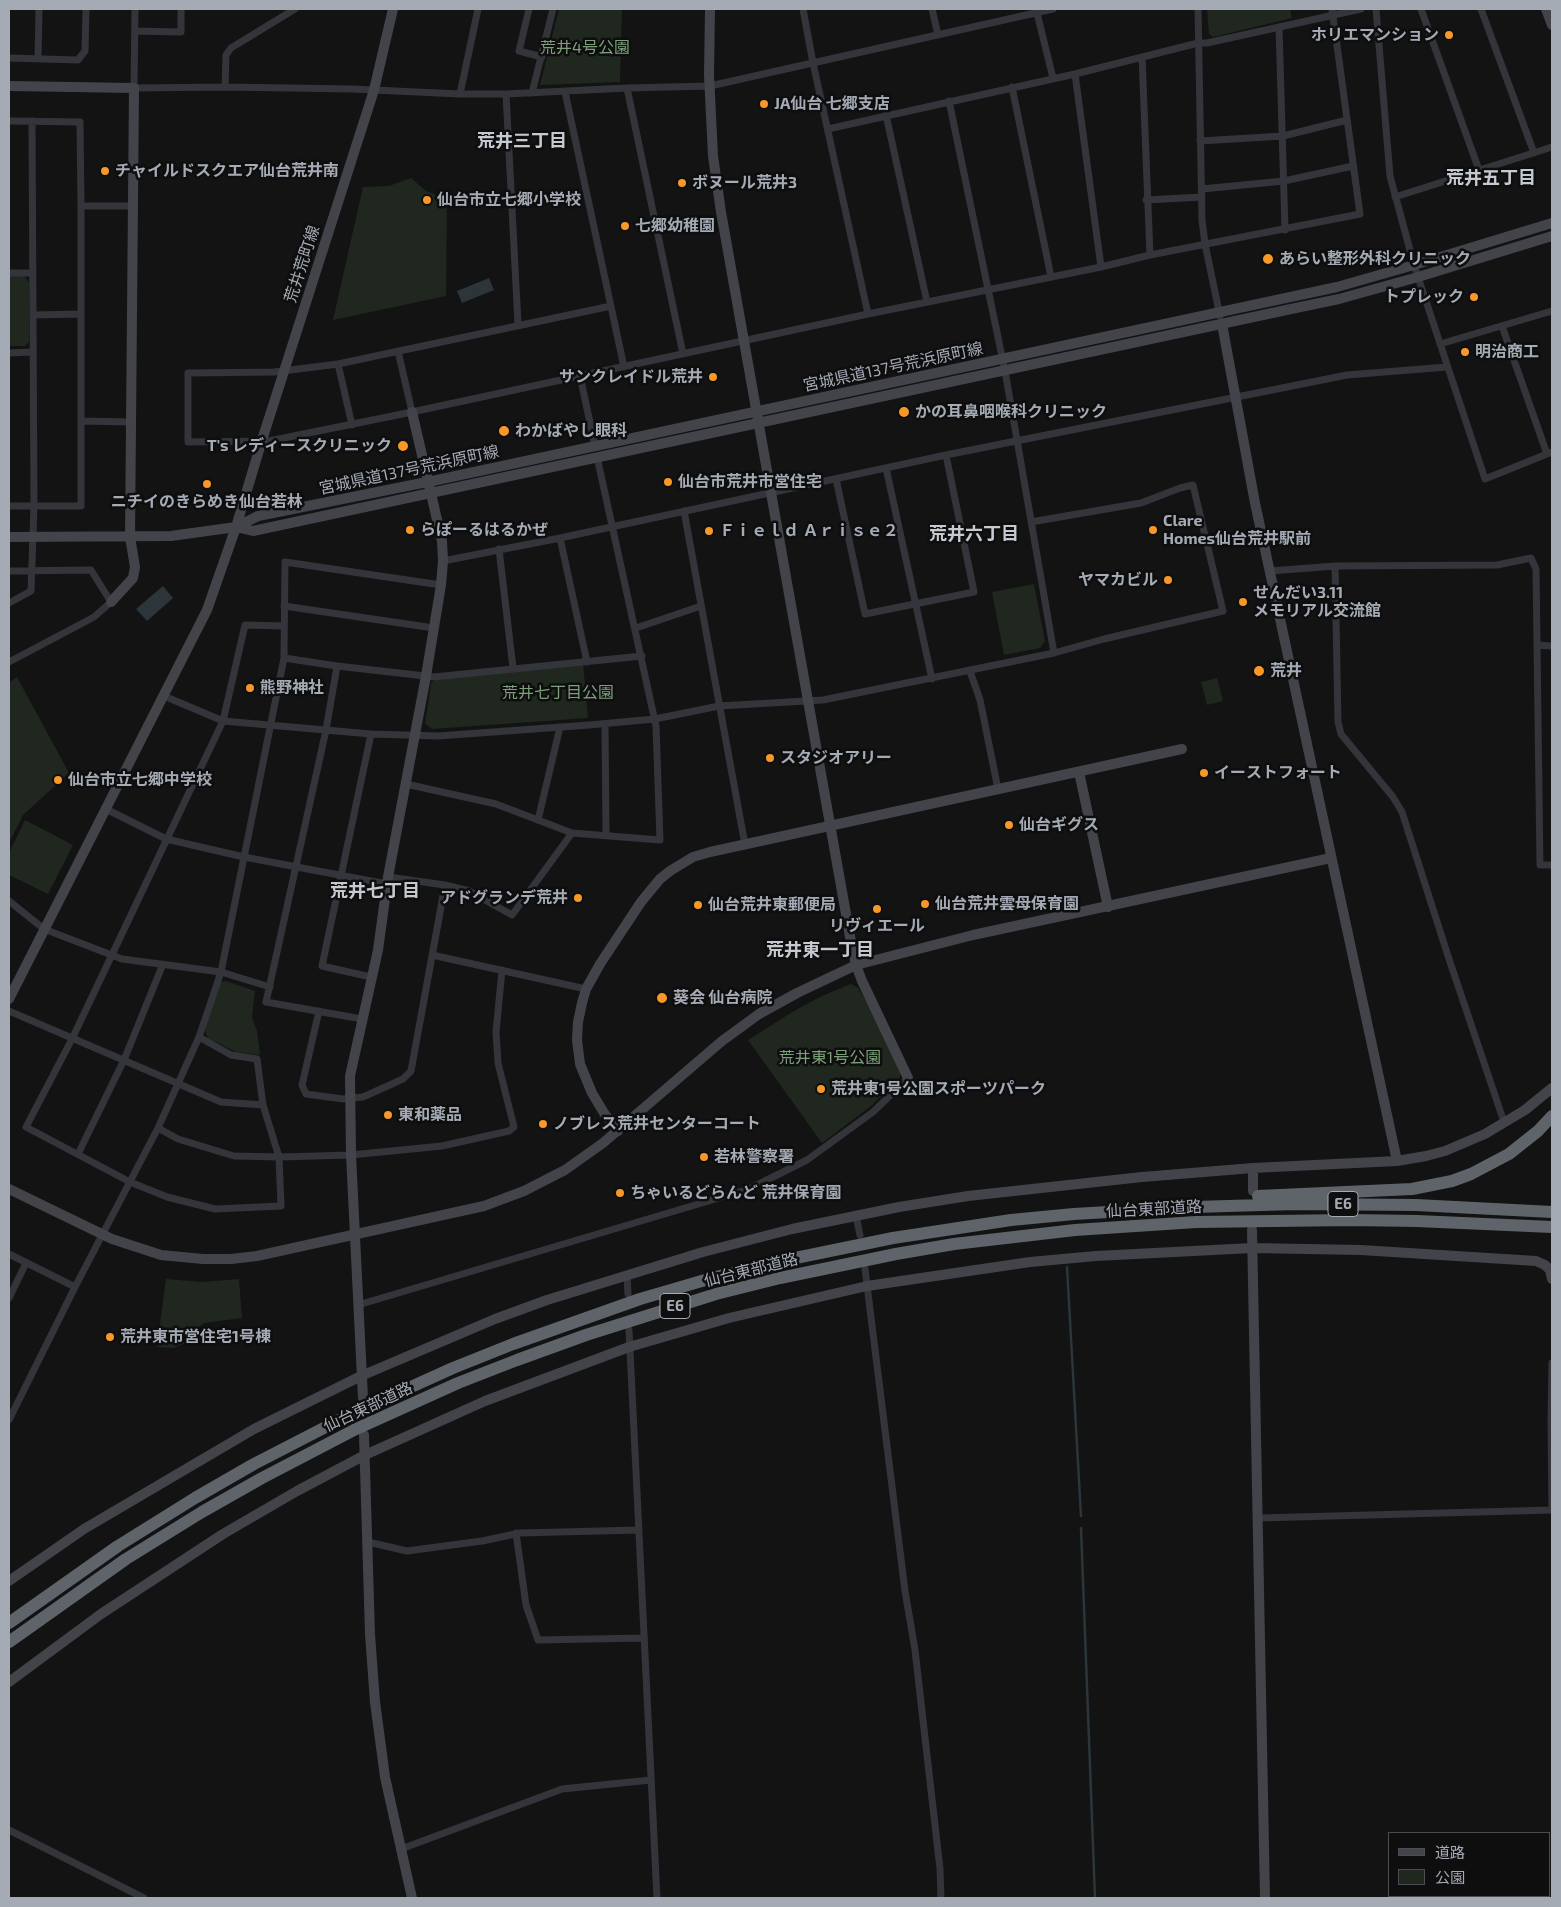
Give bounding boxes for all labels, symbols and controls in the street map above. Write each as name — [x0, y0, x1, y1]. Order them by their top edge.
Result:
place label: ホリエマンション — [1311, 25, 1439, 45]
marker: ホリエマンション — [1443, 29, 1455, 41]
park label: 荒井4号公園 — [540, 38, 630, 58]
place label: JA仙台 七郷支店 — [774, 94, 890, 114]
marker: JA仙台 七郷支店 — [758, 98, 770, 110]
district label: 荒井三丁目 — [477, 130, 567, 152]
place label: チャイルドスクエア仙台荒井南 — [115, 161, 339, 181]
marker: チャイルドスクエア仙台荒井南 — [99, 165, 111, 177]
district label: 荒井五丁目 — [1446, 167, 1536, 189]
place label: ボヌール荒井3 — [692, 173, 797, 193]
marker: ボヌール荒井3 — [676, 177, 688, 189]
place label: 仙台市立七郷小学校 — [437, 190, 581, 210]
marker: 仙台市立七郷小学校 — [421, 194, 433, 206]
place label: 七郷幼稚園 — [635, 216, 715, 236]
marker: 七郷幼稚園 — [619, 220, 631, 232]
street label: 荒井荒町線 — [281, 223, 323, 305]
place label: あらい整形外科クリニック — [1279, 249, 1471, 269]
marker: あらい整形外科クリニック — [1261, 252, 1275, 266]
place label: トプレック — [1384, 287, 1464, 307]
marker: トプレック — [1468, 291, 1480, 303]
street label: 宮城県道137号荒浜原町線 — [801, 339, 985, 395]
place label: 明治商工 — [1475, 342, 1539, 362]
marker: 明治商工 — [1459, 346, 1471, 358]
place label: サンクレイドル荒井 — [559, 367, 703, 387]
marker: サンクレイドル荒井 — [707, 371, 719, 383]
place label: かの耳鼻咽喉科クリニック — [915, 402, 1107, 422]
marker: かの耳鼻咽喉科クリニック — [897, 405, 911, 419]
place label: わかばやし眼科 — [515, 421, 627, 441]
marker: わかばやし眼科 — [497, 424, 511, 438]
place label: T's レディースクリニック — [207, 436, 392, 456]
marker: T's レディースクリニック — [396, 439, 410, 453]
street label: 宮城県道137号荒浜原町線 — [317, 442, 501, 498]
place label: 仙台市荒井市営住宅 — [678, 472, 822, 492]
marker: 仙台市荒井市営住宅 — [662, 476, 674, 488]
marker: ニチイのきらめき仙台若林 — [201, 478, 213, 490]
place label: ニチイのきらめき仙台若林 — [111, 492, 303, 512]
place label: Clare Homes仙台荒井駅前 — [1163, 511, 1311, 549]
place label: らぽーるはるかぜ — [420, 520, 548, 540]
place label: Ｆｉｅｌｄ Ａｒｉｓｅ２ — [719, 521, 898, 541]
district label: 荒井六丁目 — [929, 523, 1019, 545]
marker: らぽーるはるかぜ — [404, 524, 416, 536]
marker: Clare Homes仙台荒井駅前 — [1147, 524, 1159, 536]
marker: Ｆｉｅｌｄ Ａｒｉｓｅ２ — [703, 525, 715, 537]
place label: ヤマカビル — [1078, 570, 1158, 590]
marker: ヤマカビル — [1162, 574, 1174, 586]
place label: せんだい3.11 メモリアル交流館 — [1253, 583, 1381, 621]
marker: せんだい3.11 メモリアル交流館 — [1237, 596, 1249, 608]
place label: 荒井 — [1270, 661, 1302, 681]
marker: 荒井 — [1252, 664, 1266, 678]
place label: 熊野神社 — [260, 678, 324, 698]
marker: 熊野神社 — [244, 682, 256, 694]
park label: 荒井七丁目公園 — [502, 683, 614, 703]
place label: スタジオアリー — [780, 748, 892, 768]
marker: スタジオアリー — [764, 752, 776, 764]
place label: イーストフォート — [1214, 763, 1342, 783]
marker: イーストフォート — [1198, 767, 1210, 779]
place label: 仙台市立七郷中学校 — [68, 770, 212, 790]
marker: 仙台市立七郷中学校 — [52, 774, 64, 786]
place label: 仙台ギグス — [1019, 815, 1099, 835]
marker: 仙台ギグス — [1003, 819, 1015, 831]
district label: 荒井七丁目 — [330, 880, 420, 902]
place label: アドグランデ荒井 — [440, 888, 568, 908]
marker: アドグランデ荒井 — [572, 892, 584, 904]
place label: 仙台荒井雲母保育園 — [935, 894, 1079, 914]
place label: 仙台荒井東郵便局 — [708, 895, 836, 915]
marker: 仙台荒井雲母保育園 — [919, 898, 931, 910]
marker: 仙台荒井東郵便局 — [692, 899, 704, 911]
marker: リヴィエール — [871, 903, 883, 915]
place label: リヴィエール — [829, 916, 925, 936]
district label: 荒井東一丁目 — [766, 939, 874, 961]
place label: 葵会 仙台病院 — [673, 988, 772, 1008]
marker: 葵会 仙台病院 — [655, 991, 669, 1005]
park label: 荒井東1号公園 — [779, 1048, 881, 1068]
place label: 荒井東1号公園スポーツパーク — [831, 1079, 1046, 1099]
marker: 荒井東1号公園スポーツパーク — [815, 1083, 827, 1095]
place label: 東和薬品 — [398, 1105, 462, 1125]
marker: 東和薬品 — [382, 1109, 394, 1121]
place label: ノブレス荒井センターコート — [553, 1114, 761, 1134]
marker: ノブレス荒井センターコート — [537, 1118, 549, 1130]
place label: 若林警察署 — [714, 1147, 794, 1167]
marker: 若林警察署 — [698, 1151, 710, 1163]
place label: ちゃいるどらんど 荒井保育園 — [630, 1183, 841, 1203]
marker: ちゃいるどらんど 荒井保育園 — [614, 1187, 626, 1199]
road number: E6 — [1328, 1192, 1358, 1216]
street label: 仙台東部道路 — [1106, 1197, 1202, 1221]
street label: 仙台東部道路 — [702, 1249, 800, 1291]
road number: E6 — [660, 1294, 690, 1318]
place label: 荒井東市営住宅1号棟 — [120, 1327, 271, 1347]
marker: 荒井東市営住宅1号棟 — [104, 1331, 116, 1343]
street label: 仙台東部道路 — [320, 1378, 416, 1436]
legend — [1388, 1832, 1551, 1897]
text: 道路 — [1435, 1843, 1465, 1861]
text: 公園 — [1435, 1868, 1465, 1886]

